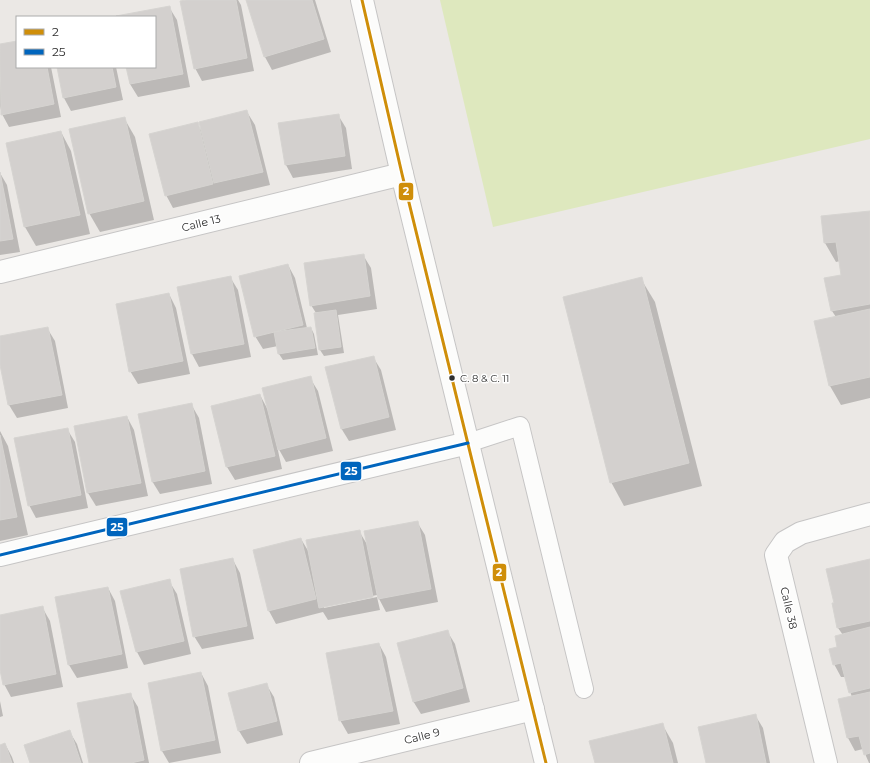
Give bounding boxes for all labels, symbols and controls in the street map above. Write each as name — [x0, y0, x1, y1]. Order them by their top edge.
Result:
legend — [16, 16, 156, 68]
text: 2 — [52, 24, 59, 39]
text: 25 — [52, 44, 66, 59]
line badge: 2 — [398, 182, 414, 201]
text: 2 — [403, 184, 410, 198]
street label: Calle 13 — [180, 211, 222, 235]
place label: C. 8 & C. 11 — [460, 372, 509, 385]
marker: C. 8 & C. 11 — [447, 373, 457, 383]
line badge: 25 — [340, 461, 362, 481]
text: 25 — [344, 464, 358, 478]
line badge: 25 — [106, 517, 128, 537]
text: 25 — [110, 520, 124, 534]
line badge: 2 — [492, 563, 507, 582]
text: 2 — [496, 565, 503, 579]
street label: Calle 38 — [777, 586, 801, 630]
street label: Calle 9 — [403, 725, 442, 747]

